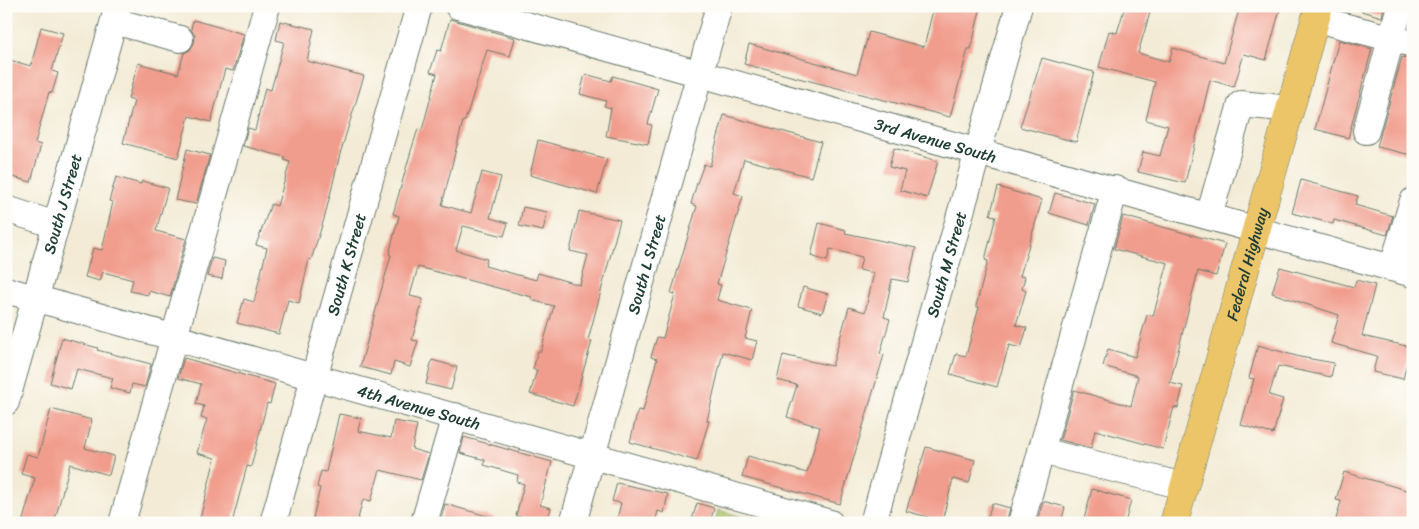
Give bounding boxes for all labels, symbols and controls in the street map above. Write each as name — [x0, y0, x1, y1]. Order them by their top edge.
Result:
street label: 3rd Avenue South — [871, 109, 1000, 171]
street label: South J Street — [34, 150, 90, 257]
street label: Federal Highway — [1217, 203, 1277, 324]
street label: South M Street — [917, 208, 975, 321]
street label: South K Street — [318, 210, 374, 319]
street label: South L Street — [618, 211, 674, 318]
street label: 4th Avenue South — [354, 375, 484, 438]

